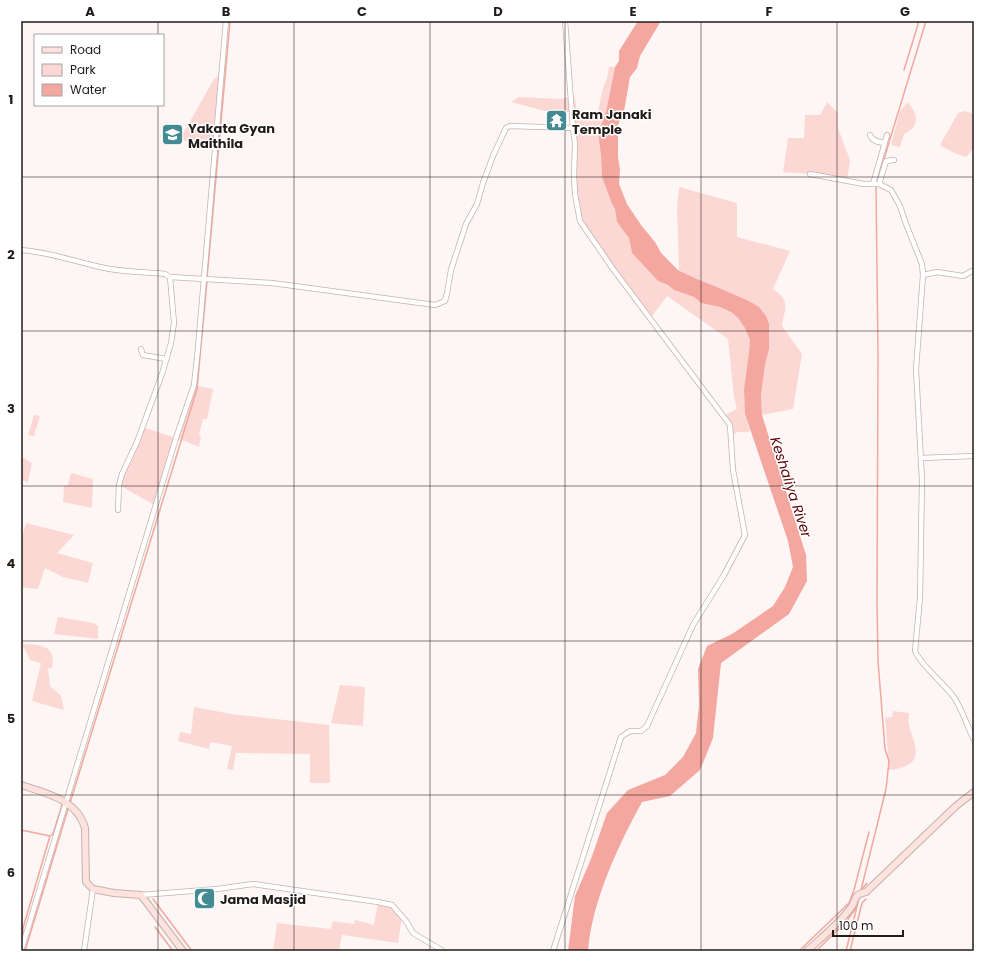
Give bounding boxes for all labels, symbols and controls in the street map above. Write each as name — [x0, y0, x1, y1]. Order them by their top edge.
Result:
text: A — [85, 2, 95, 21]
text: B — [222, 2, 231, 21]
text: C — [357, 2, 367, 21]
text: D — [493, 2, 503, 21]
text: E — [629, 2, 637, 21]
text: F — [765, 2, 773, 21]
text: G — [900, 2, 910, 21]
legend — [34, 34, 164, 106]
text: Road — [70, 41, 101, 58]
text: Park — [70, 61, 97, 78]
text: Water — [70, 81, 107, 98]
text: 1 — [9, 90, 13, 109]
place label: Ram Janaki Temple — [572, 105, 652, 139]
temple icon: Ram Janaki Temple — [544, 108, 570, 134]
place label: Yakata Gyan Maithila — [188, 119, 275, 153]
school or university icon: Yakata Gyan Maithila — [159, 122, 185, 148]
text: 2 — [7, 245, 15, 264]
text: 3 — [7, 399, 15, 418]
water label: Keshaliya River — [765, 434, 817, 541]
text: 4 — [7, 554, 16, 573]
text: 5 — [7, 709, 15, 728]
text: 6 — [7, 863, 15, 882]
mosque icon: Jama Masjid — [192, 886, 218, 912]
place label: Jama Masjid — [220, 890, 306, 909]
scale bar — [833, 912, 903, 938]
text: 100 m — [839, 917, 873, 934]

